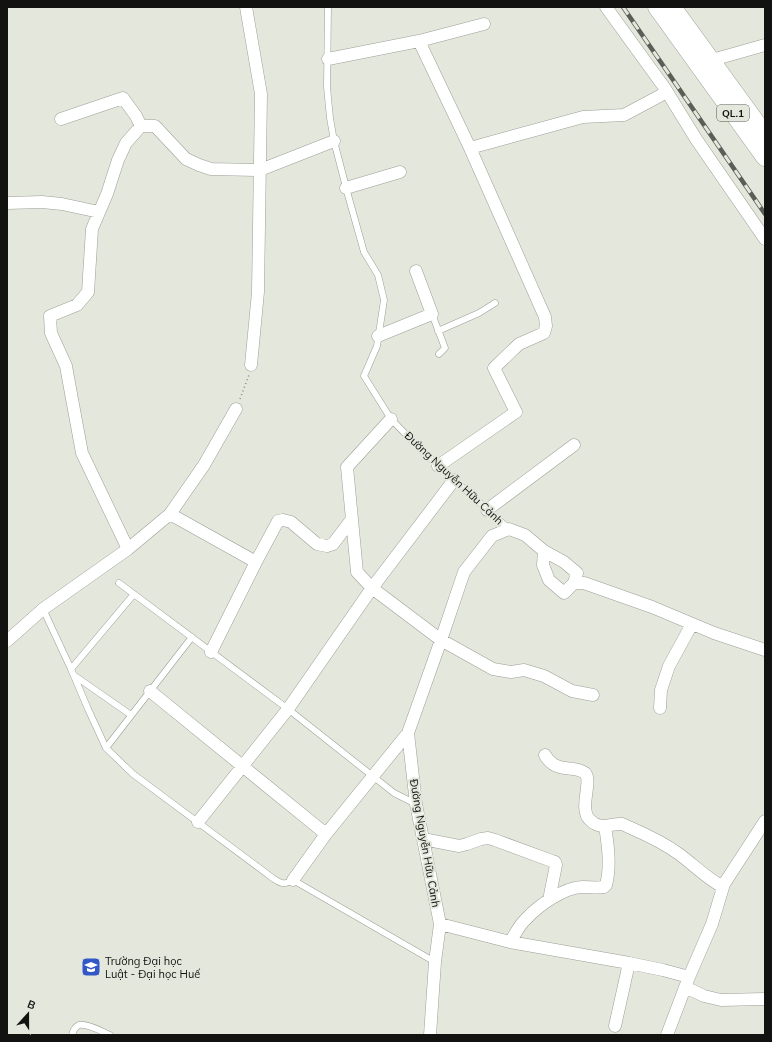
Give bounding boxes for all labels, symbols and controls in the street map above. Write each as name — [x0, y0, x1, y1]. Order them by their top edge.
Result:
road number: QL.1 — [717, 105, 749, 121]
street label: Đường Nguyễn Hữu Cảnh — [402, 429, 506, 527]
street label: Đường Nguyễn Hữu Cảnh — [407, 778, 443, 908]
place label: Trường Đại học Luật - Đại học Huế — [105, 954, 200, 981]
school or university icon: Trường Đại học Luật - Đại học Huế — [80, 956, 102, 978]
north arrow — [8, 994, 48, 1034]
text: B — [26, 997, 38, 1013]

